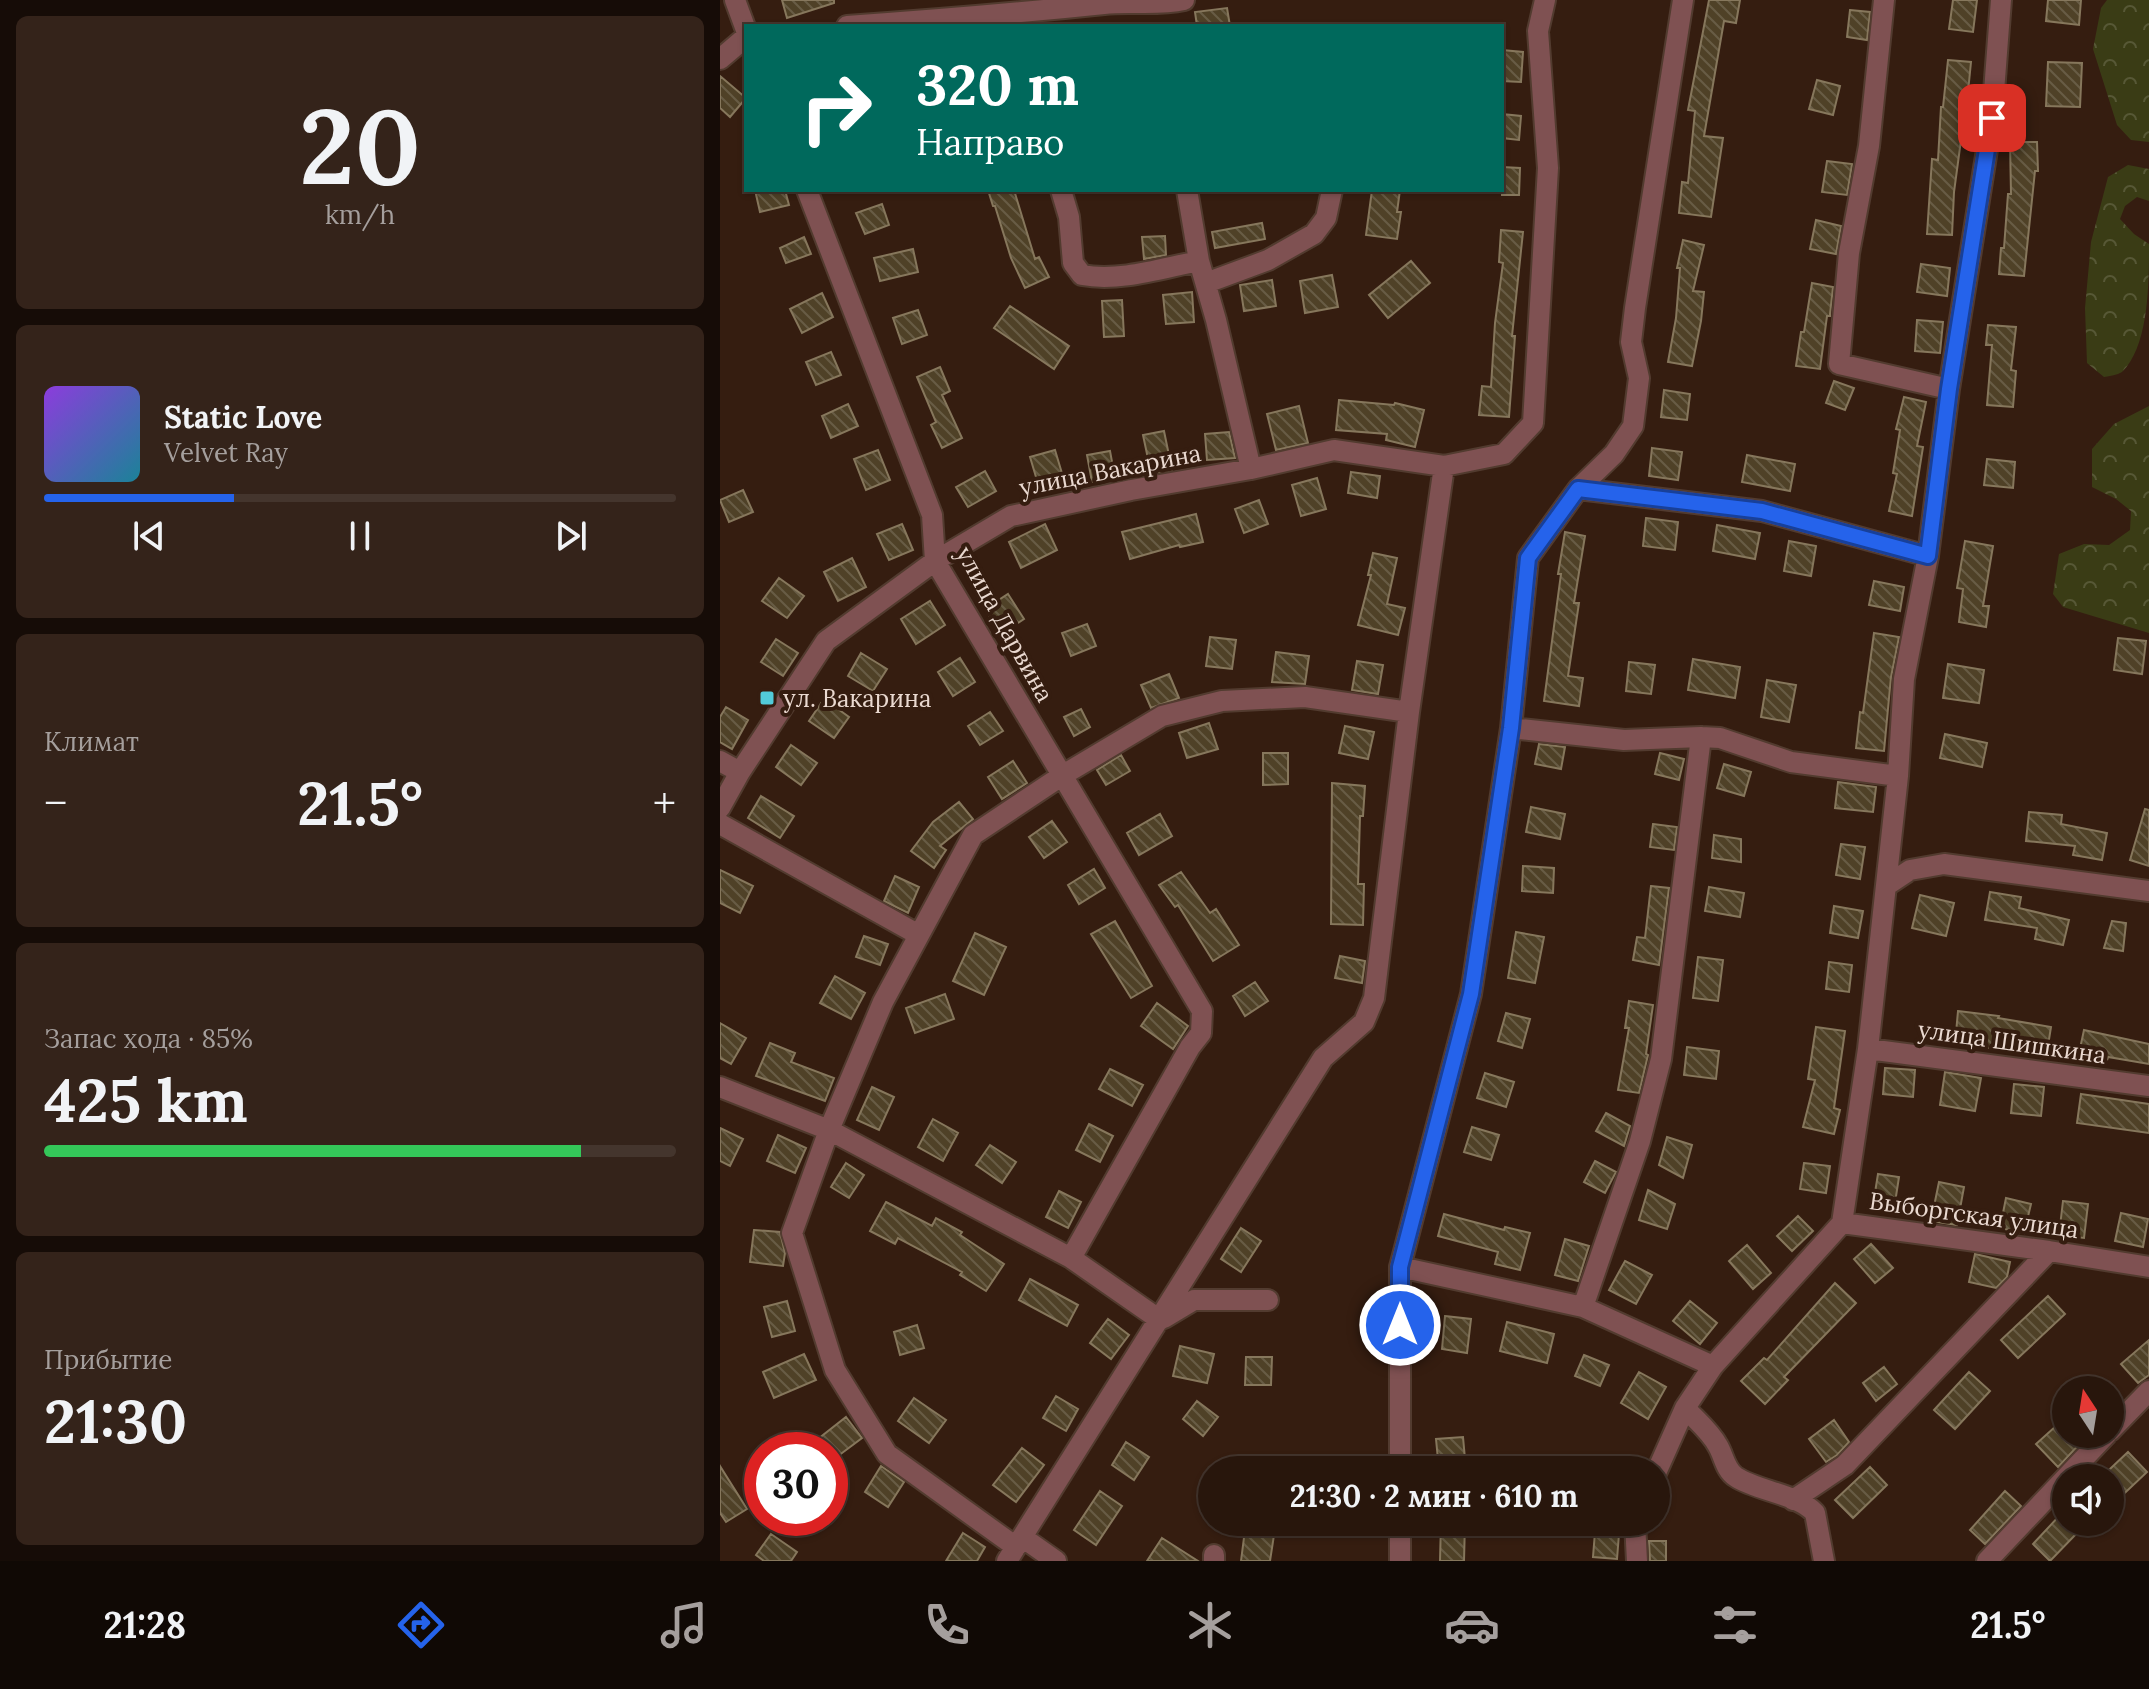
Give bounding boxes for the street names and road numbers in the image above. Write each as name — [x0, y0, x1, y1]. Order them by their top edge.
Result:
street label: улица Вакарина — [1016, 437, 1204, 503]
street label: улица Дарвина — [949, 541, 1061, 707]
street label: улица Шишкина — [1916, 1013, 2108, 1071]
street label: Выборгская улица — [1867, 1185, 2081, 1245]

